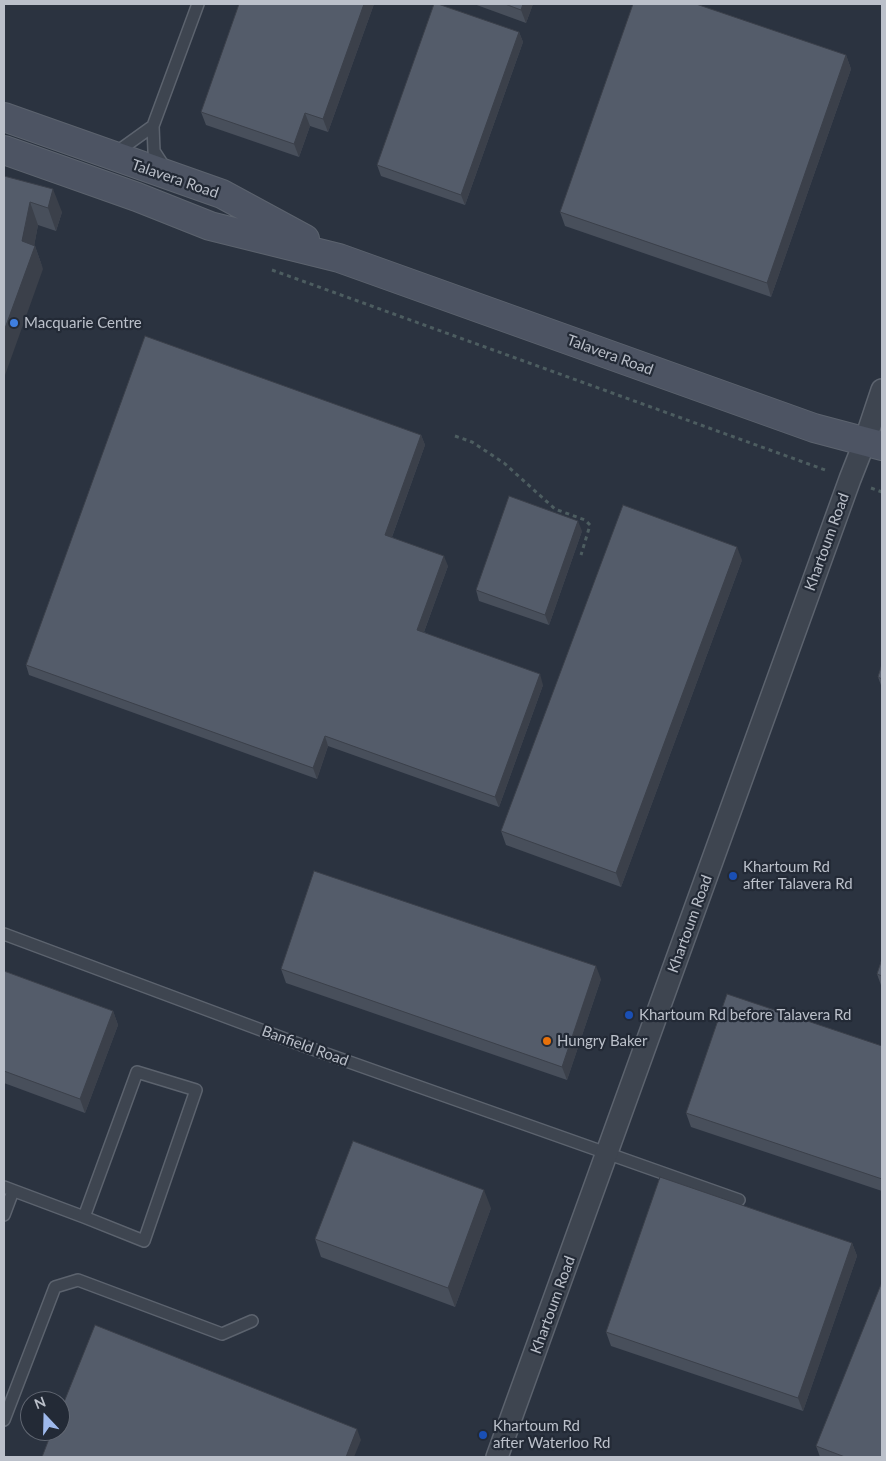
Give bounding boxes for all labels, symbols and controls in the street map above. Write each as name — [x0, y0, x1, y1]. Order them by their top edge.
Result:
street label: Talavera Road — [129, 156, 221, 202]
place label: Macquarie Centre — [24, 314, 142, 332]
marker: Macquarie Centre — [8, 317, 20, 329]
street label: Talavera Road — [564, 331, 656, 379]
street label: Khartoum Road — [801, 491, 853, 593]
place label: Khartoum Rd after Talavera Rd — [743, 858, 853, 893]
marker: Khartoum Rd after Talavera Rd — [727, 870, 739, 882]
street label: Khartoum Road — [664, 873, 716, 975]
place label: Khartoum Rd before Talavera Rd — [639, 1006, 851, 1024]
marker: Khartoum Rd before Talavera Rd — [623, 1009, 635, 1021]
street label: Banfield Road — [259, 1022, 351, 1070]
place label: Hungry Baker — [557, 1032, 647, 1050]
marker: Hungry Baker — [541, 1035, 553, 1047]
street label: Khartoum Road — [527, 1254, 579, 1356]
north arrow — [20, 1391, 70, 1441]
text: N — [32, 1393, 48, 1412]
place label: Khartoum Rd after Waterloo Rd — [493, 1417, 610, 1452]
marker: Khartoum Rd after Waterloo Rd — [477, 1429, 489, 1441]

